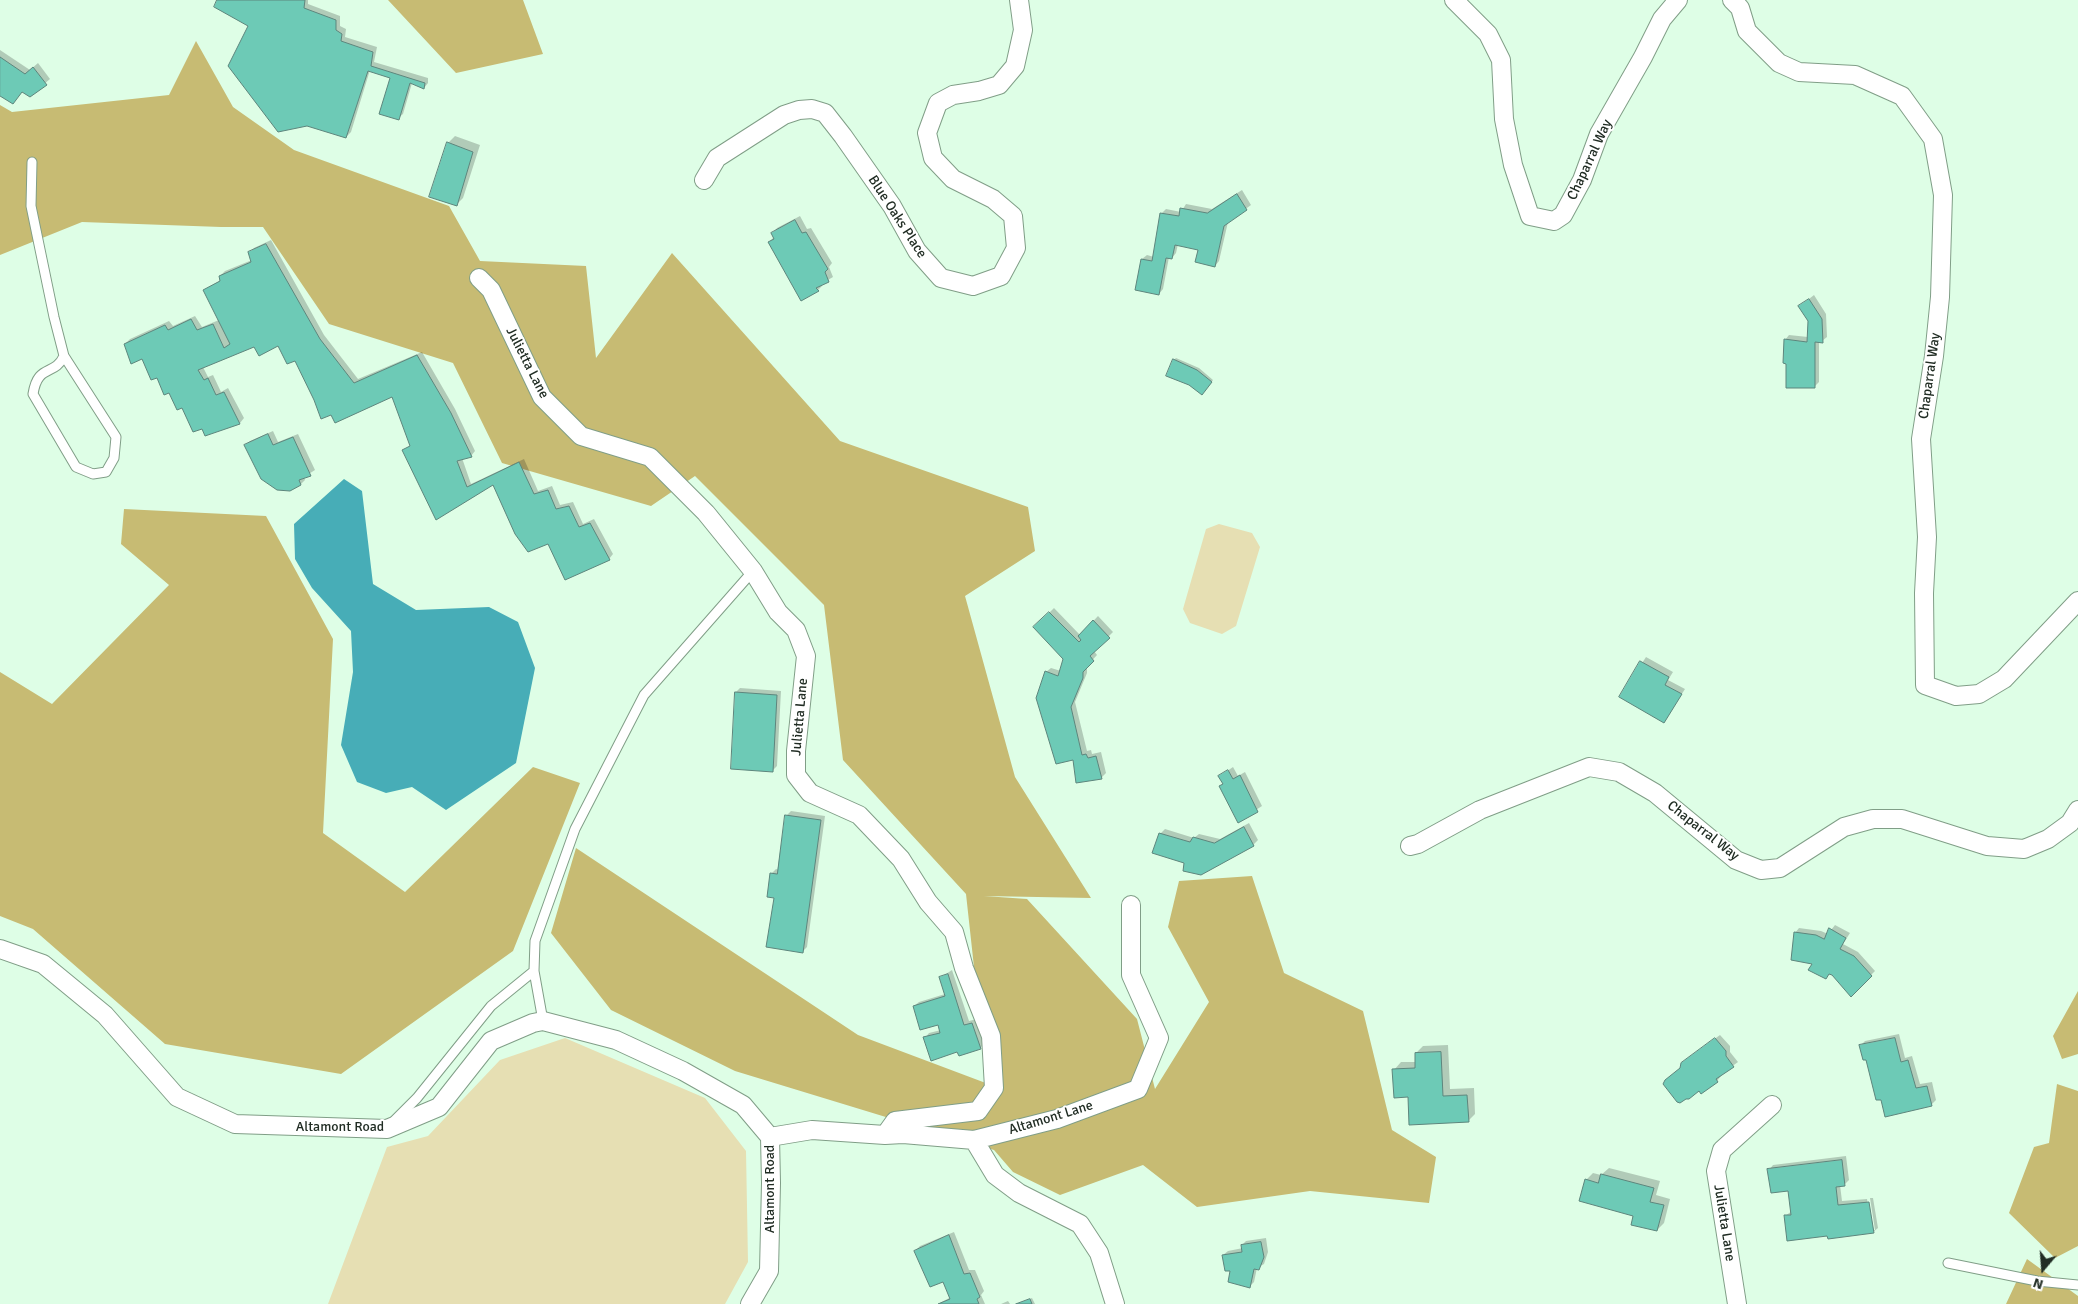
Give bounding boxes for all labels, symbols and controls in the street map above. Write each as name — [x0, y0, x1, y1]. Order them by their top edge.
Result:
street label: Chaparral Way — [1564, 117, 1616, 203]
street label: Blue Oaks Place — [864, 173, 930, 261]
street label: Julietta Lane — [502, 325, 552, 401]
street label: Chaparral Way — [1916, 332, 1944, 420]
street label: Julietta Lane — [788, 678, 812, 756]
street label: Chaparral Way — [1664, 798, 1742, 864]
street label: Altamont Lane — [1007, 1097, 1095, 1139]
street label: Altamont Road — [296, 1119, 384, 1135]
street label: Altamont Road — [762, 1145, 778, 1233]
street label: Julietta Lane — [1710, 1183, 1738, 1263]
north arrow — [2018, 1244, 2068, 1294]
text: N — [2031, 1274, 2045, 1293]

